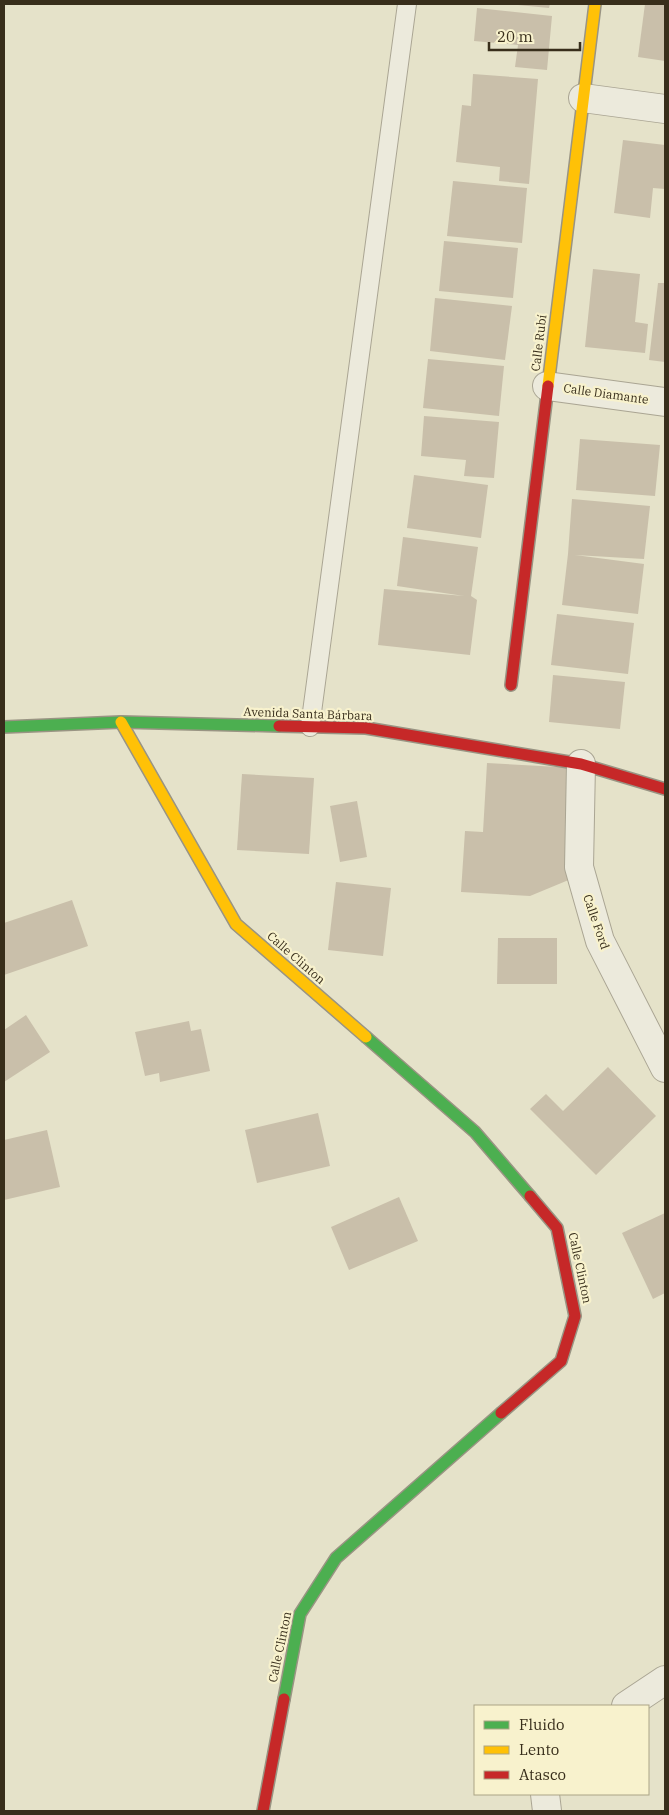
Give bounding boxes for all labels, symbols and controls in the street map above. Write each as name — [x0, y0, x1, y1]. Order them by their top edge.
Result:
scale bar — [489, 20, 580, 52]
text: 20 m — [497, 27, 533, 46]
street label: Calle Rubí — [528, 314, 549, 372]
street label: Calle Diamante — [563, 380, 650, 407]
street label: Avenida Santa Bárbara — [243, 704, 373, 723]
street label: Calle Ford — [580, 892, 613, 951]
street label: Calle Clinton — [264, 928, 329, 987]
street label: Calle Clinton — [566, 1231, 595, 1305]
street label: Calle Clinton — [265, 1610, 294, 1684]
legend — [474, 1705, 649, 1795]
text: Fluido — [519, 1715, 564, 1734]
text: Lento — [519, 1740, 559, 1759]
text: Atasco — [519, 1765, 566, 1784]

